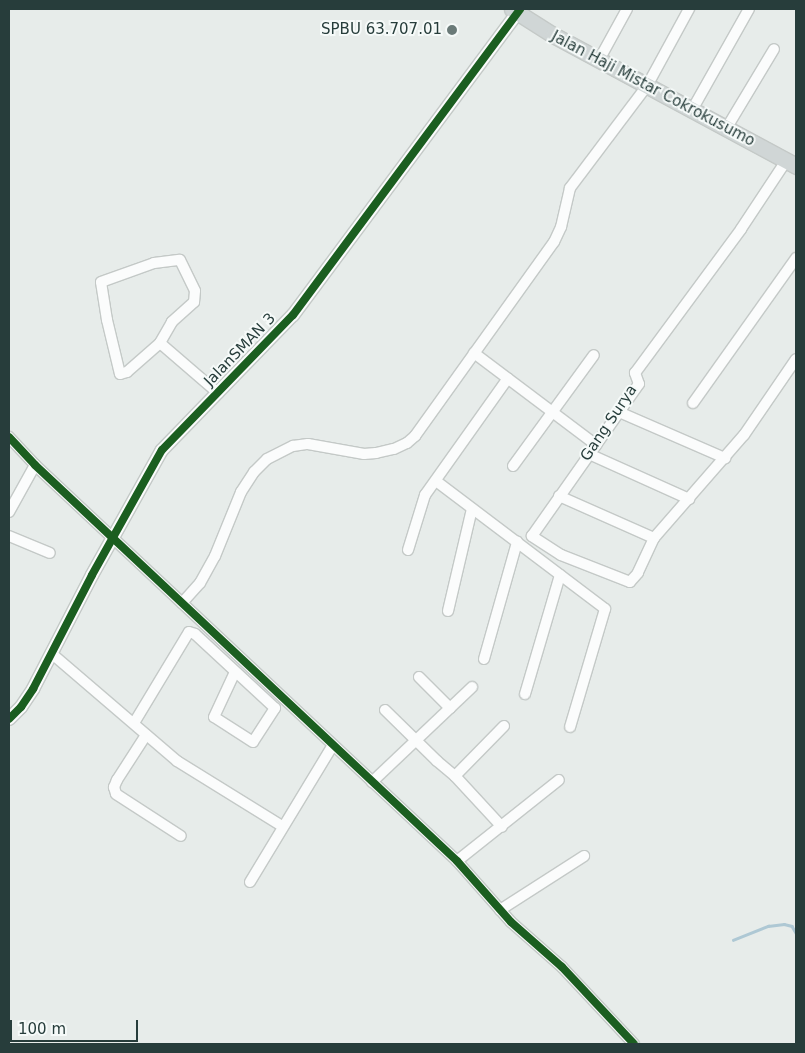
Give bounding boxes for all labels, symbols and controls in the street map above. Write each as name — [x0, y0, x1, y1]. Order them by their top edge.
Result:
place label: SPBU 63.707.01 — [321, 21, 442, 39]
marker: SPBU 63.707.01 — [446, 24, 458, 36]
street label: Jalan Haji Mistar Cokrokusumo — [548, 28, 758, 150]
street label: JalanSMAN 3 — [201, 310, 279, 390]
street label: Gang Surya — [577, 382, 641, 464]
scale bar — [12, 1010, 140, 1042]
text: 100 m — [18, 1020, 66, 1038]

